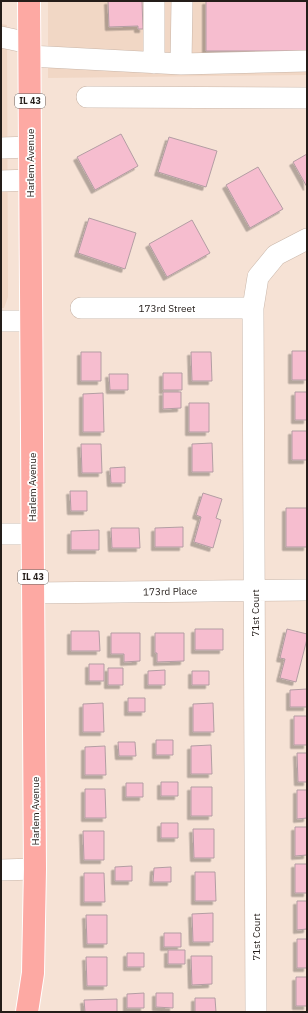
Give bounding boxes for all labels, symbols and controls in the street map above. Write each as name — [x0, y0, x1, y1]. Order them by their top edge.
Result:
road number: IL 43 — [15, 94, 45, 108]
street label: Harlem Avenue — [24, 128, 37, 197]
street label: 173rd Street — [138, 302, 196, 315]
street label: Harlem Avenue — [26, 452, 39, 521]
road number: IL 43 — [18, 570, 48, 584]
street label: 173rd Place — [143, 585, 198, 598]
street label: 71st Court — [249, 589, 262, 637]
street label: Harlem Avenue — [29, 776, 42, 845]
street label: 71st Court — [250, 913, 263, 961]

